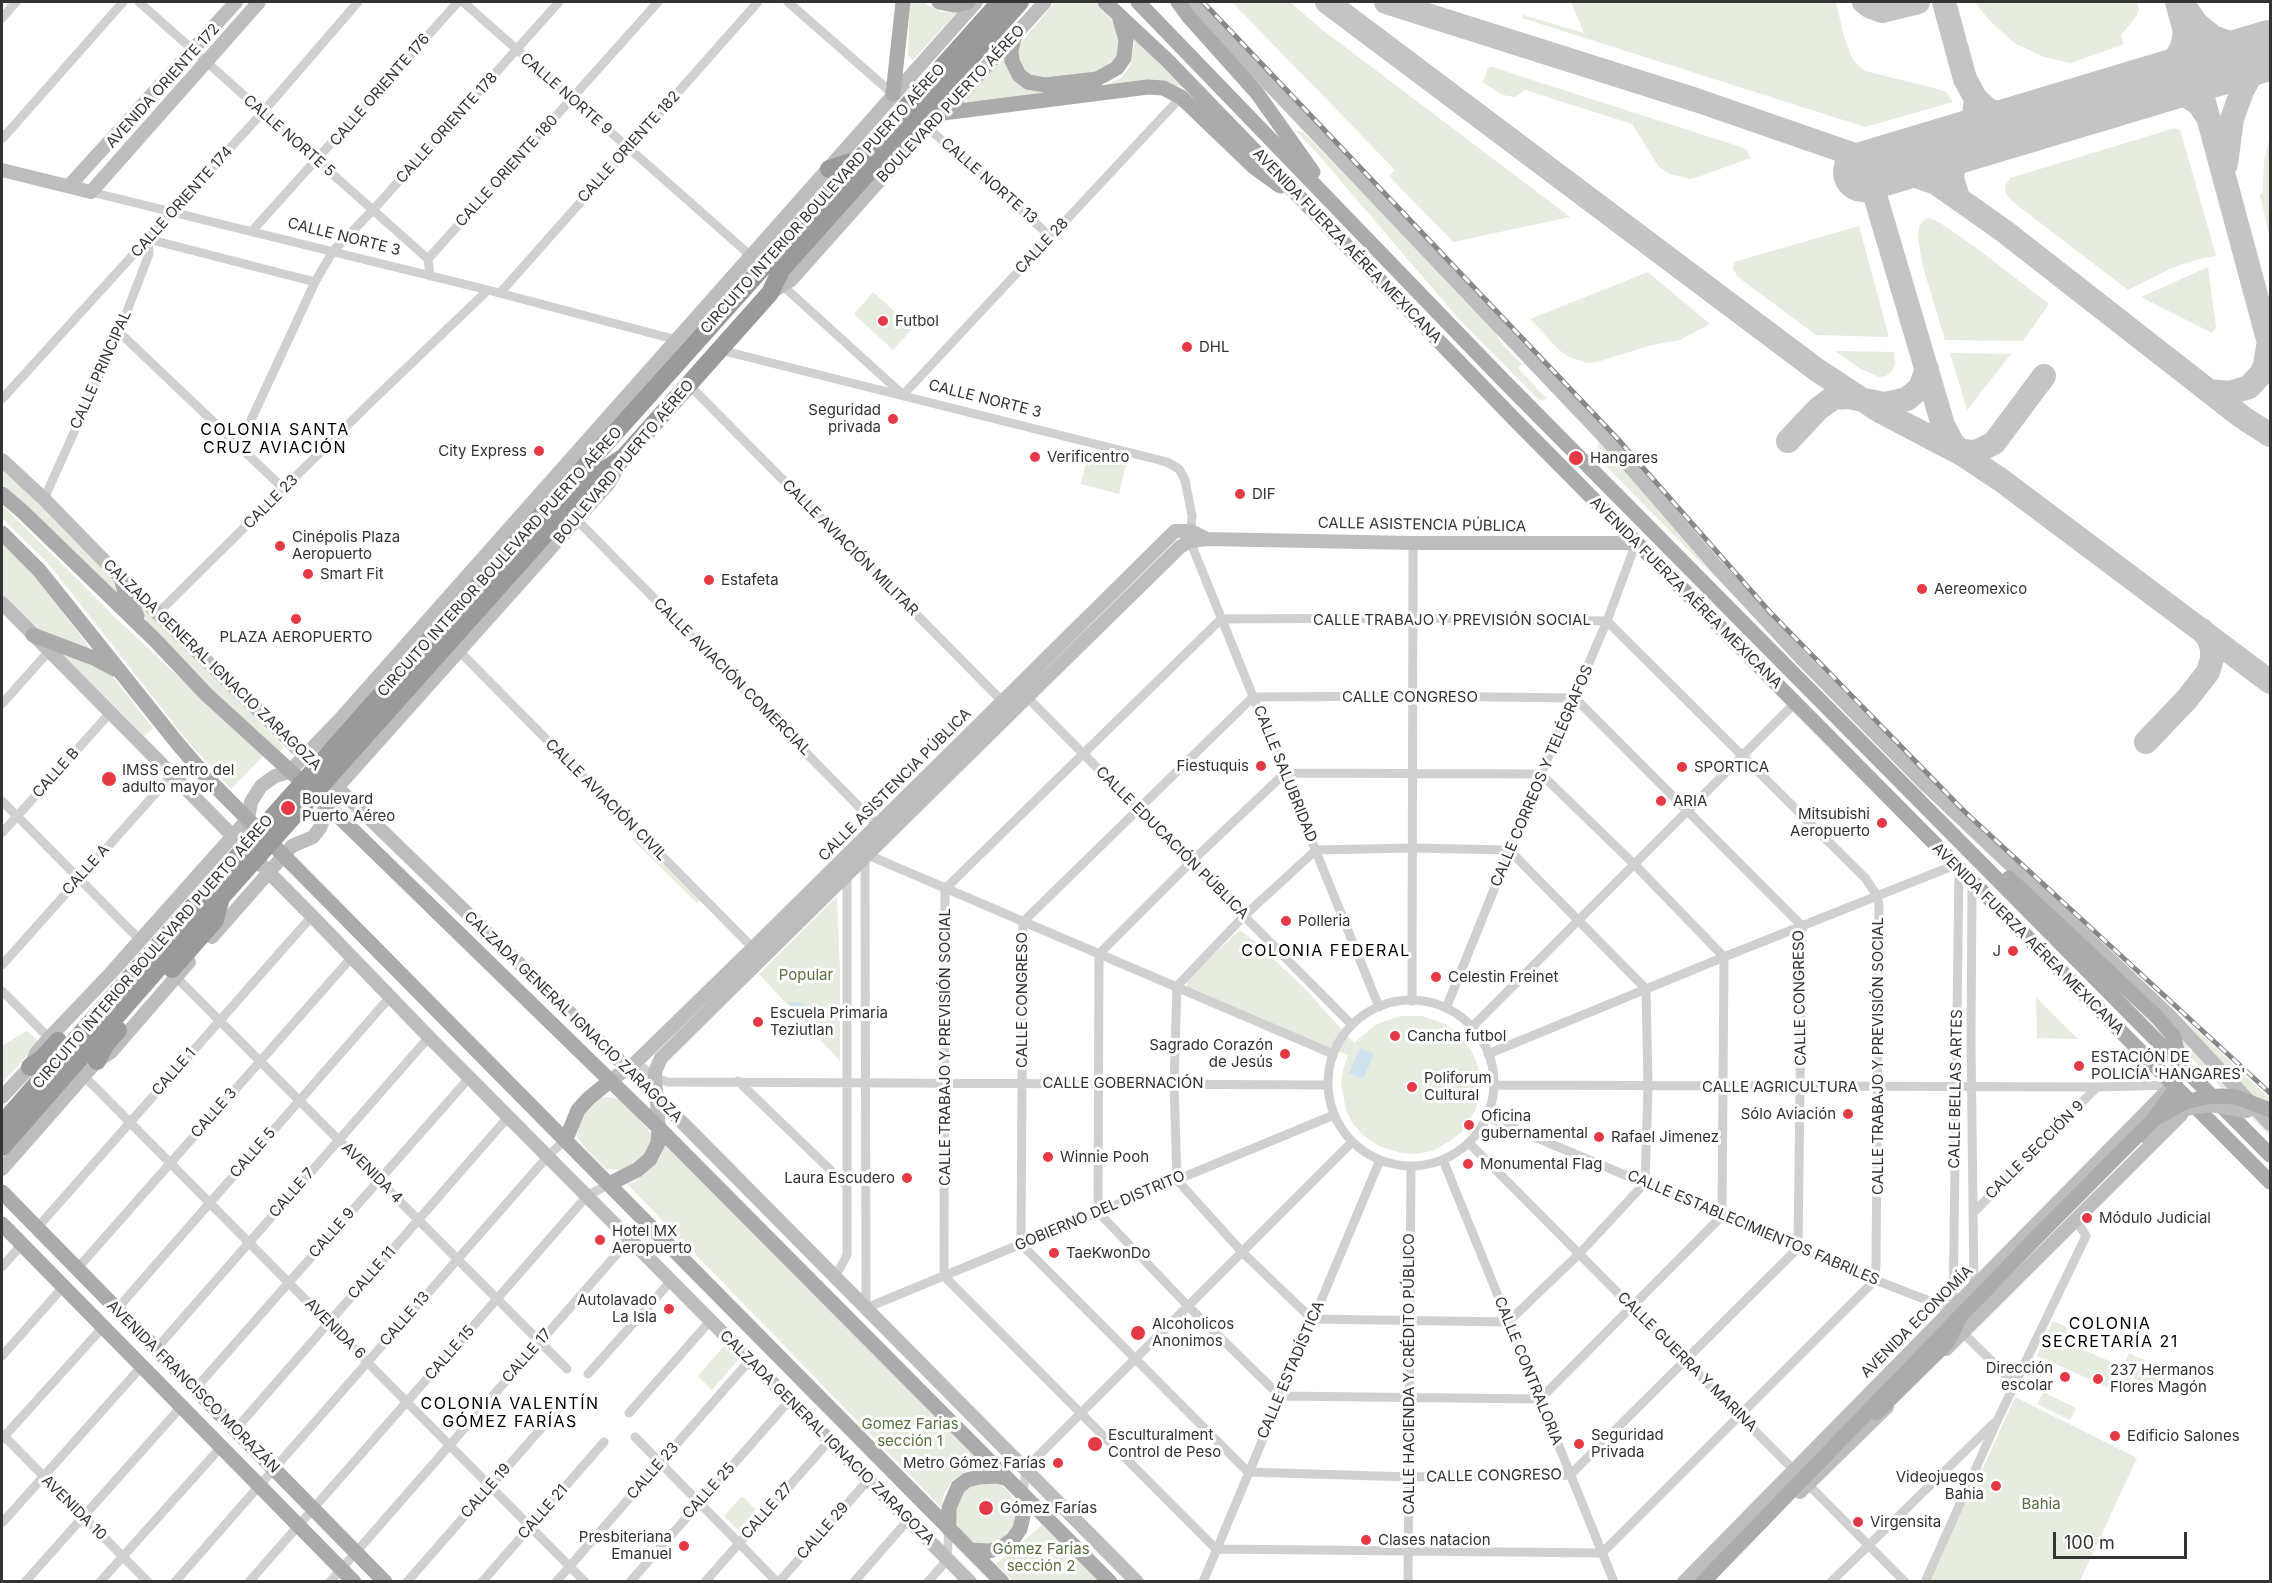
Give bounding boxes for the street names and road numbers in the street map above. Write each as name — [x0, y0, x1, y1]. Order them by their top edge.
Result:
street label: AVENIDA ORIENTE 172 — [102, 20, 224, 152]
street label: BOULEVARD PUERTO AÉREO — [873, 22, 1029, 186]
street label: CALLE ORIENTE 176 — [326, 30, 434, 150]
street label: CALLE NORTE 9 — [516, 49, 616, 139]
street label: CIRCUITO INTERIOR BOULEVARD PUERTO AÉREO — [697, 60, 949, 338]
street label: CALLE ORIENTE 178 — [392, 69, 502, 187]
street label: CALLE ORIENTE 182 — [574, 87, 684, 207]
street label: CALLE NORTE 5 — [239, 91, 339, 181]
street label: CALLE ORIENTE 180 — [452, 111, 562, 231]
street label: CALLE NORTE 13 — [937, 134, 1041, 228]
street label: CALLE ORIENTE 174 — [127, 143, 237, 261]
street label: AVENIDA FUERZA AÉREA MEXICANA — [1249, 145, 1445, 347]
street label: CALLE NORTE 3 — [286, 214, 402, 260]
street label: CALLE 28 — [1012, 214, 1072, 278]
street label: CALLE PRINCIPAL — [67, 308, 135, 432]
street label: BOULEVARD PUERTO AÉREO — [550, 376, 698, 548]
street label: CALLE NORTE 3 — [927, 376, 1043, 422]
street label: CIRCUITO INTERIOR BOULEVARD PUERTO AÉREO — [374, 423, 626, 701]
street label: CALLE 23 — [240, 471, 302, 533]
street label: CALLE AVIACIÓN MILITAR — [778, 476, 922, 620]
street label: AVENIDA FUERZA AÉREA MEXICANA — [1586, 493, 1786, 693]
street label: CALLE ASISTENCIA PÚBLICA — [1318, 514, 1526, 536]
street label: CALZADA GENERAL IGNACIO ZARAGOZA — [99, 556, 325, 774]
street label: CALLE AVIACIÓN COMERCIAL — [650, 595, 814, 759]
street label: CALLE TRABAJO Y PREVISIÓN SOCIAL — [1313, 611, 1591, 629]
street label: CALLE CORREOS Y TELÉGRAFOS — [1487, 662, 1597, 890]
street label: CALLE CONGRESO — [1342, 688, 1478, 706]
street label: CALLE SALUBRIDAD — [1249, 703, 1321, 845]
street label: CALLE ASISTENCIA PÚBLICA — [815, 705, 975, 865]
street label: CALLE AVIACIÓN CIVIL — [541, 735, 671, 865]
street label: CALLE B — [29, 744, 83, 802]
street label: CALLE EDUCACIÓN PÚBLICA — [1092, 763, 1252, 923]
street label: CIRCUITO INTERIOR BOULEVARD PUERTO AÉREO — [29, 811, 277, 1093]
street label: AVENIDA FUERZA AÉREA MEXICANA — [1928, 839, 2128, 1039]
street label: CALLE A — [59, 841, 113, 899]
street label: CALZADA GENERAL IGNACIO ZARAGOZA — [460, 908, 686, 1126]
street label: CALLE TRABAJO Y PREVISIÓN SOCIAL — [936, 908, 954, 1186]
street label: CALLE TRABAJO Y PREVISIÓN SOCIAL — [1869, 917, 1887, 1195]
street label: CALLE CONGRESO — [1790, 930, 1810, 1066]
street label: CALLE CONGRESO — [1013, 932, 1031, 1068]
street label: CALLE BELLAS ARTES — [1946, 1009, 1966, 1169]
street label: CALLE 1 — [148, 1044, 200, 1100]
street label: CALLE GOBERNACIÓN — [1042, 1074, 1204, 1092]
street label: CALLE AGRICULTURA — [1702, 1078, 1858, 1096]
street label: CALLE 3 — [187, 1084, 241, 1142]
street label: CALLE SECCIÓN 9 — [1982, 1097, 2088, 1203]
street label: CALLE 5 — [226, 1124, 280, 1182]
street label: AVENIDA 4 — [338, 1139, 406, 1207]
street label: CALLE 7 — [266, 1165, 318, 1221]
street label: GOBIERNO DEL DISTRITO — [1012, 1167, 1188, 1255]
street label: CALLE ESTABLECIMIENTOS FABRILES — [1624, 1167, 1882, 1289]
street label: CALLE 9 — [305, 1204, 359, 1262]
street label: CALLE HACIENDA Y CRÉDITO PÚBLICO — [1400, 1233, 1418, 1515]
street label: CALLE 11 — [344, 1243, 400, 1303]
street label: AVENIDA ECONOMÍA — [1857, 1262, 1977, 1382]
street label: CALLE 13 — [376, 1288, 434, 1350]
street label: CALLE GUERRA Y MARINA — [1613, 1288, 1761, 1436]
street label: CALLE CONTRALORIA — [1490, 1294, 1566, 1448]
street label: AVENIDA 6 — [301, 1295, 369, 1363]
street label: AVENIDA FRANCISCO MORAZÁN — [103, 1297, 283, 1477]
street label: CALLE ESTADÍSTICA — [1254, 1298, 1328, 1442]
street label: CALLE 15 — [421, 1322, 479, 1384]
street label: CALLE 17 — [499, 1325, 555, 1387]
street label: CALZADA GENERAL IGNACIO ZARAGOZA — [716, 1327, 938, 1549]
street label: CALLE 23 — [623, 1439, 683, 1503]
street label: CALLE 25 — [679, 1459, 739, 1523]
street label: CALLE 19 — [457, 1460, 515, 1522]
street label: CALLE CONGRESO — [1426, 1466, 1562, 1486]
street label: AVENIDA 10 — [38, 1472, 110, 1544]
street label: CALLE 27 — [738, 1479, 796, 1543]
street label: CALLE 21 — [514, 1481, 572, 1543]
street label: CALLE 29 — [793, 1499, 853, 1563]

